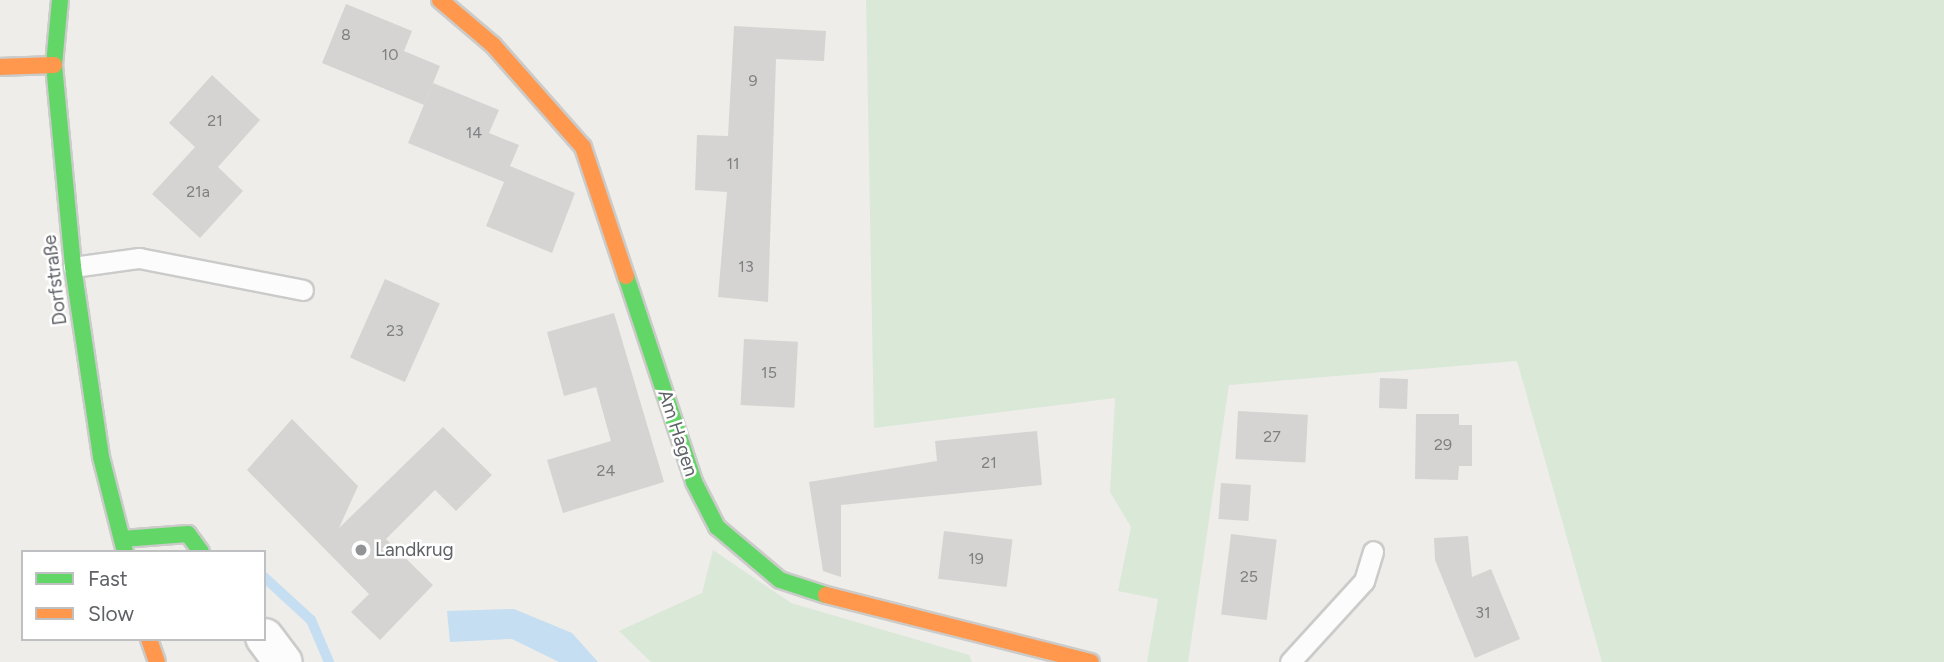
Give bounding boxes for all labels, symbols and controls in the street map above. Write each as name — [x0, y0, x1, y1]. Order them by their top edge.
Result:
house number: 8 — [341, 25, 351, 45]
house number: 10 — [382, 45, 398, 65]
house number: 9 — [748, 71, 758, 91]
house number: 21 — [207, 111, 223, 131]
house number: 14 — [466, 123, 482, 143]
house number: 11 — [726, 154, 740, 174]
house number: 21a — [186, 182, 210, 202]
street label: Dorfstraße — [38, 234, 72, 326]
house number: 13 — [738, 257, 754, 277]
house number: 23 — [386, 321, 404, 341]
house number: 15 — [761, 363, 777, 383]
street label: Am Hagen — [653, 387, 703, 479]
house number: 27 — [1263, 427, 1281, 447]
house number: 29 — [1434, 435, 1452, 455]
house number: 21 — [981, 453, 997, 473]
house number: 24 — [597, 461, 615, 481]
place label: Landkrug — [375, 539, 454, 561]
marker: Landkrug — [353, 542, 369, 558]
house number: 19 — [968, 549, 984, 569]
legend — [21, 550, 266, 641]
text: Fast — [88, 566, 128, 591]
house number: 25 — [1240, 567, 1258, 587]
text: Slow — [88, 601, 134, 626]
house number: 31 — [1475, 603, 1491, 623]

